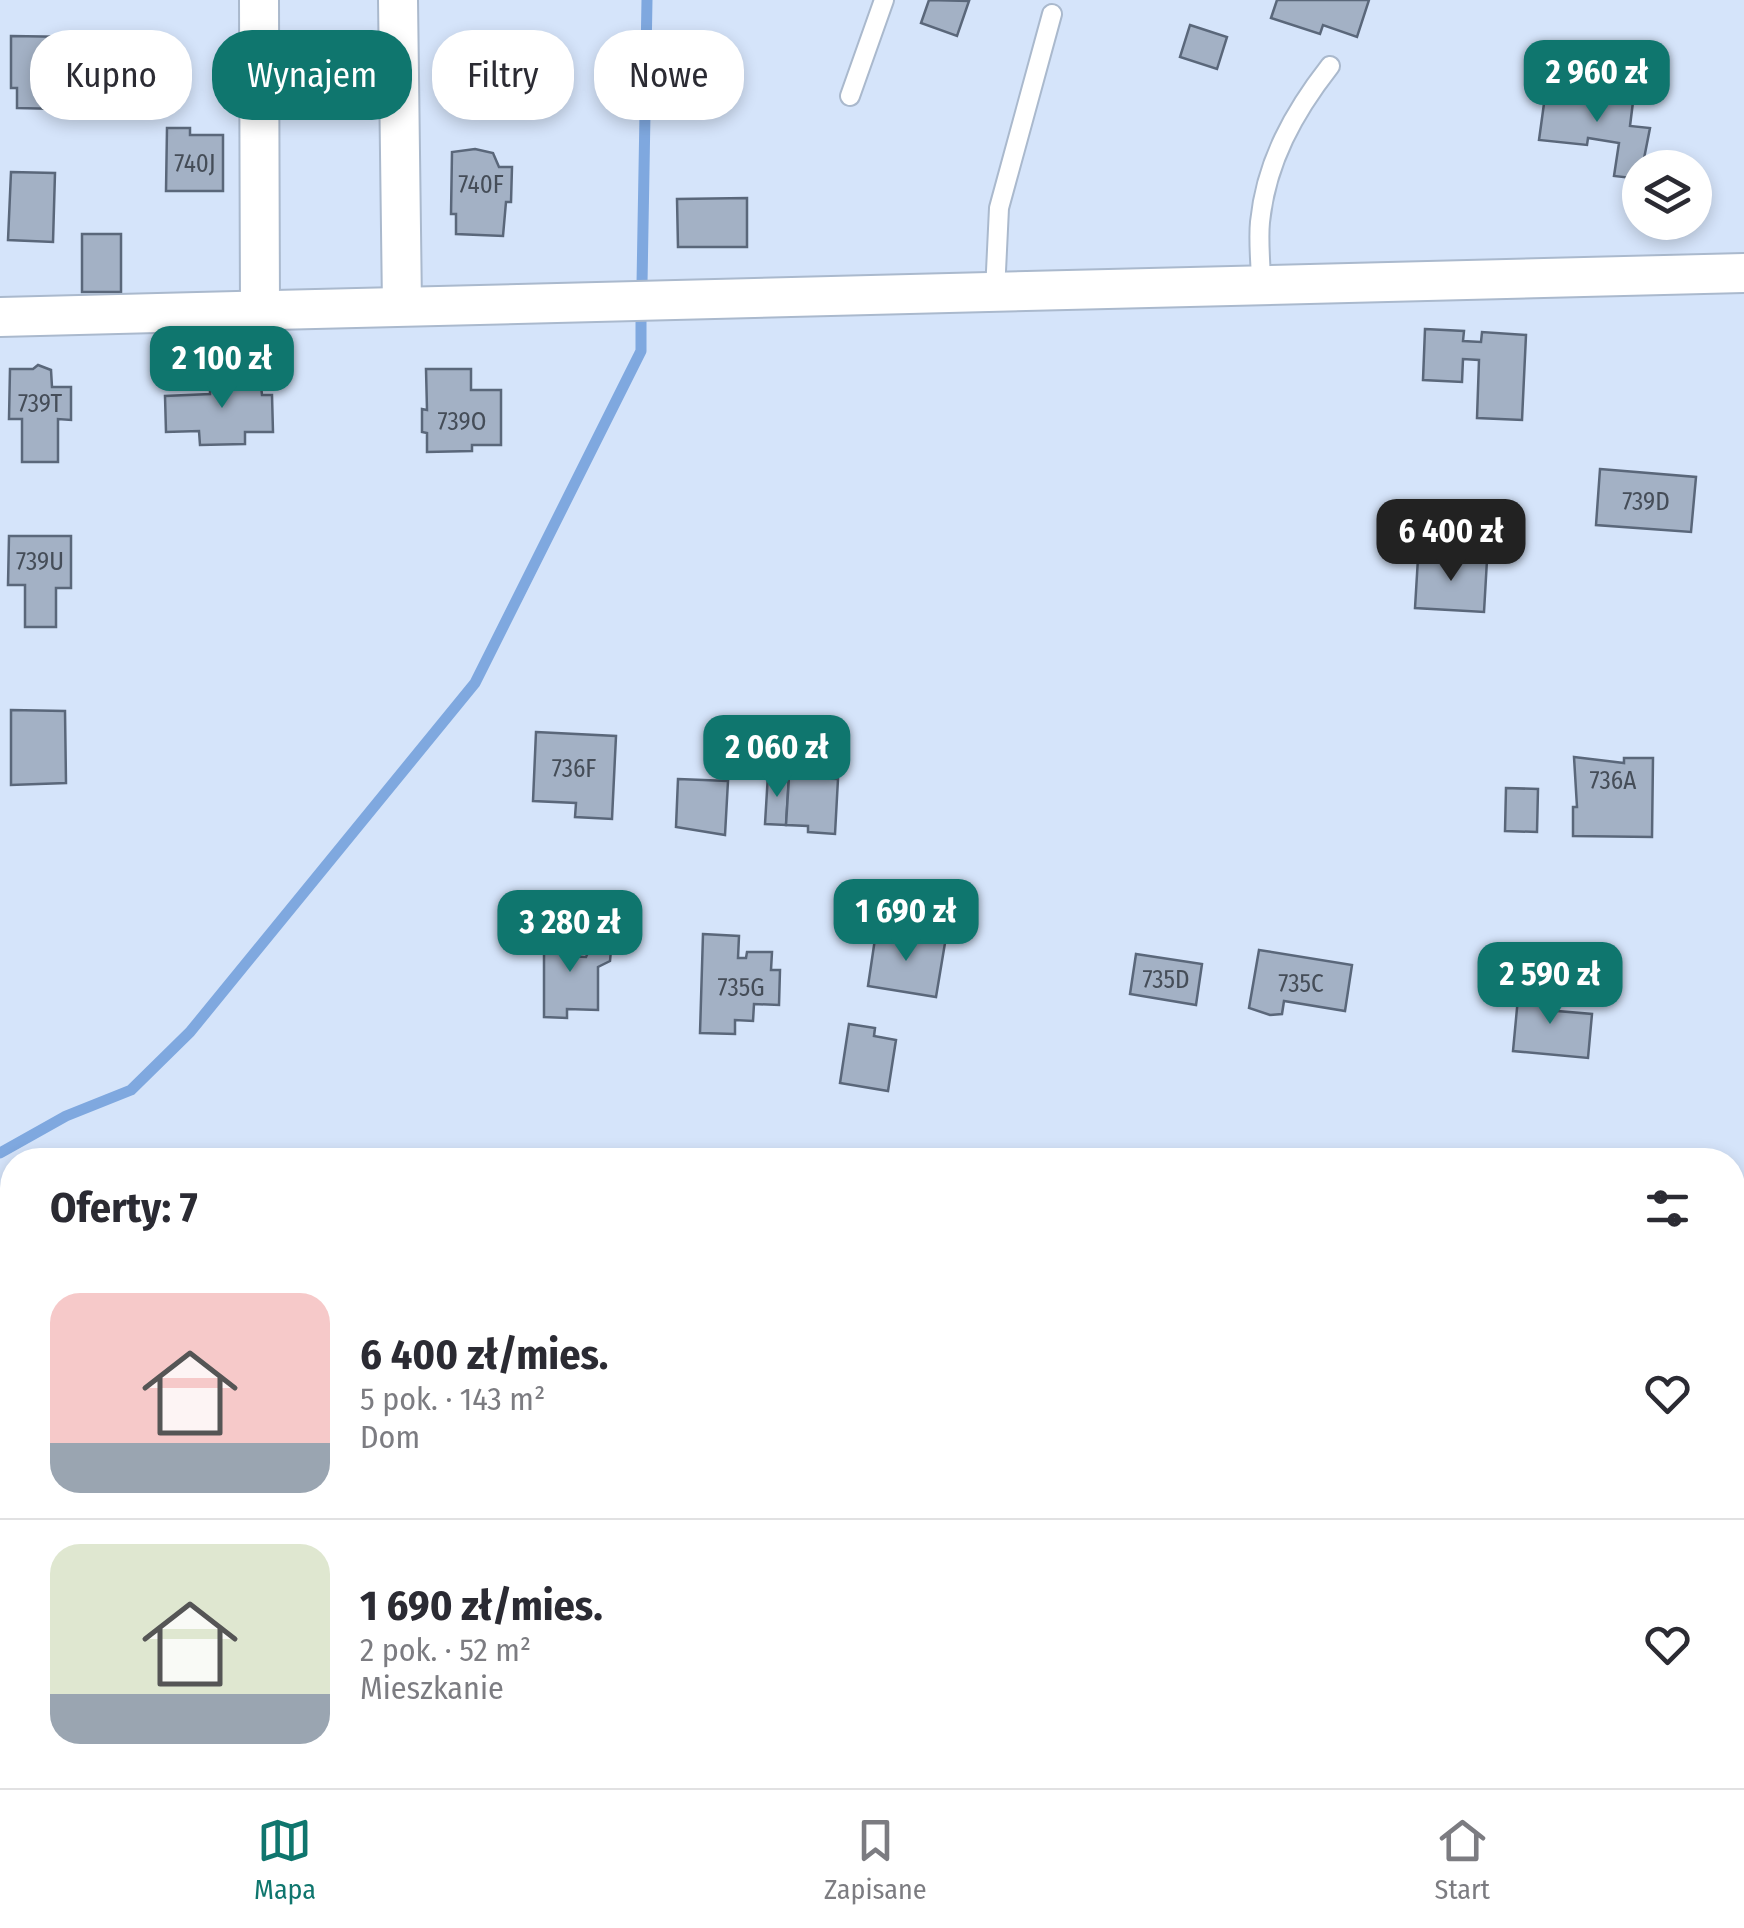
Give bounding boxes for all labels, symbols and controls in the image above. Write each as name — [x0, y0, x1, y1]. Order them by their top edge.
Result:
chip: Kupno — [30, 30, 192, 120]
chip: Wynajem — [212, 30, 412, 120]
chip: Filtry — [432, 30, 574, 120]
chip: Nowe — [594, 30, 744, 120]
pin: 2 960 zł — [1494, 40, 1700, 125]
text: 2 960 zł — [1546, 53, 1648, 91]
house number: 740J — [174, 149, 216, 179]
map controls — [1622, 150, 1712, 240]
button: layers — [1622, 150, 1712, 240]
house number: 740F — [458, 170, 504, 200]
pin: 2 100 zł — [119, 326, 325, 411]
text: 2 100 zł — [172, 339, 272, 377]
house number: 739T — [18, 389, 63, 419]
house number: 739O — [438, 407, 486, 437]
house number: 739D — [1622, 487, 1670, 517]
pin: 6 400 zł — [1348, 499, 1554, 584]
text: 6 400 zł — [1398, 512, 1504, 550]
house number: 739U — [16, 547, 64, 577]
pin: 2 060 zł — [674, 715, 880, 800]
text: 2 060 zł — [725, 728, 829, 766]
house number: 736F — [552, 754, 596, 784]
house number: 736A — [1590, 766, 1636, 796]
pin: 1 690 zł — [803, 879, 1009, 964]
pin: 3 280 zł — [467, 890, 673, 975]
text: 1 690 zł — [856, 892, 956, 930]
text: 3 280 zł — [519, 903, 621, 941]
pin: 2 590 zł — [1447, 942, 1653, 1027]
text: 2 590 zł — [1500, 955, 1600, 993]
house number: 735D — [1142, 965, 1190, 995]
house number: 735C — [1278, 969, 1324, 999]
house number: 735G — [717, 973, 765, 1003]
icon: filters — [1640, 1181, 1695, 1236]
text: Oferty: 7 — [50, 1183, 198, 1233]
text: 6 400 zł/mies. — [360, 1330, 608, 1380]
icon: home — [130, 1333, 250, 1453]
icon: heart — [1640, 1366, 1695, 1421]
text: 5 pok. · 143 m² — [360, 1380, 545, 1418]
text: Dom — [360, 1418, 420, 1456]
text: 1 690 zł/mies. — [360, 1581, 603, 1631]
icon: home — [130, 1584, 250, 1704]
icon: heart — [1640, 1617, 1695, 1672]
text: 2 pok. · 52 m² — [360, 1631, 531, 1669]
text: Mieszkanie — [360, 1669, 504, 1707]
tab: Mapa — [254, 1813, 316, 1906]
tab: Zapisane — [824, 1813, 927, 1906]
tab: Start — [1435, 1813, 1490, 1906]

